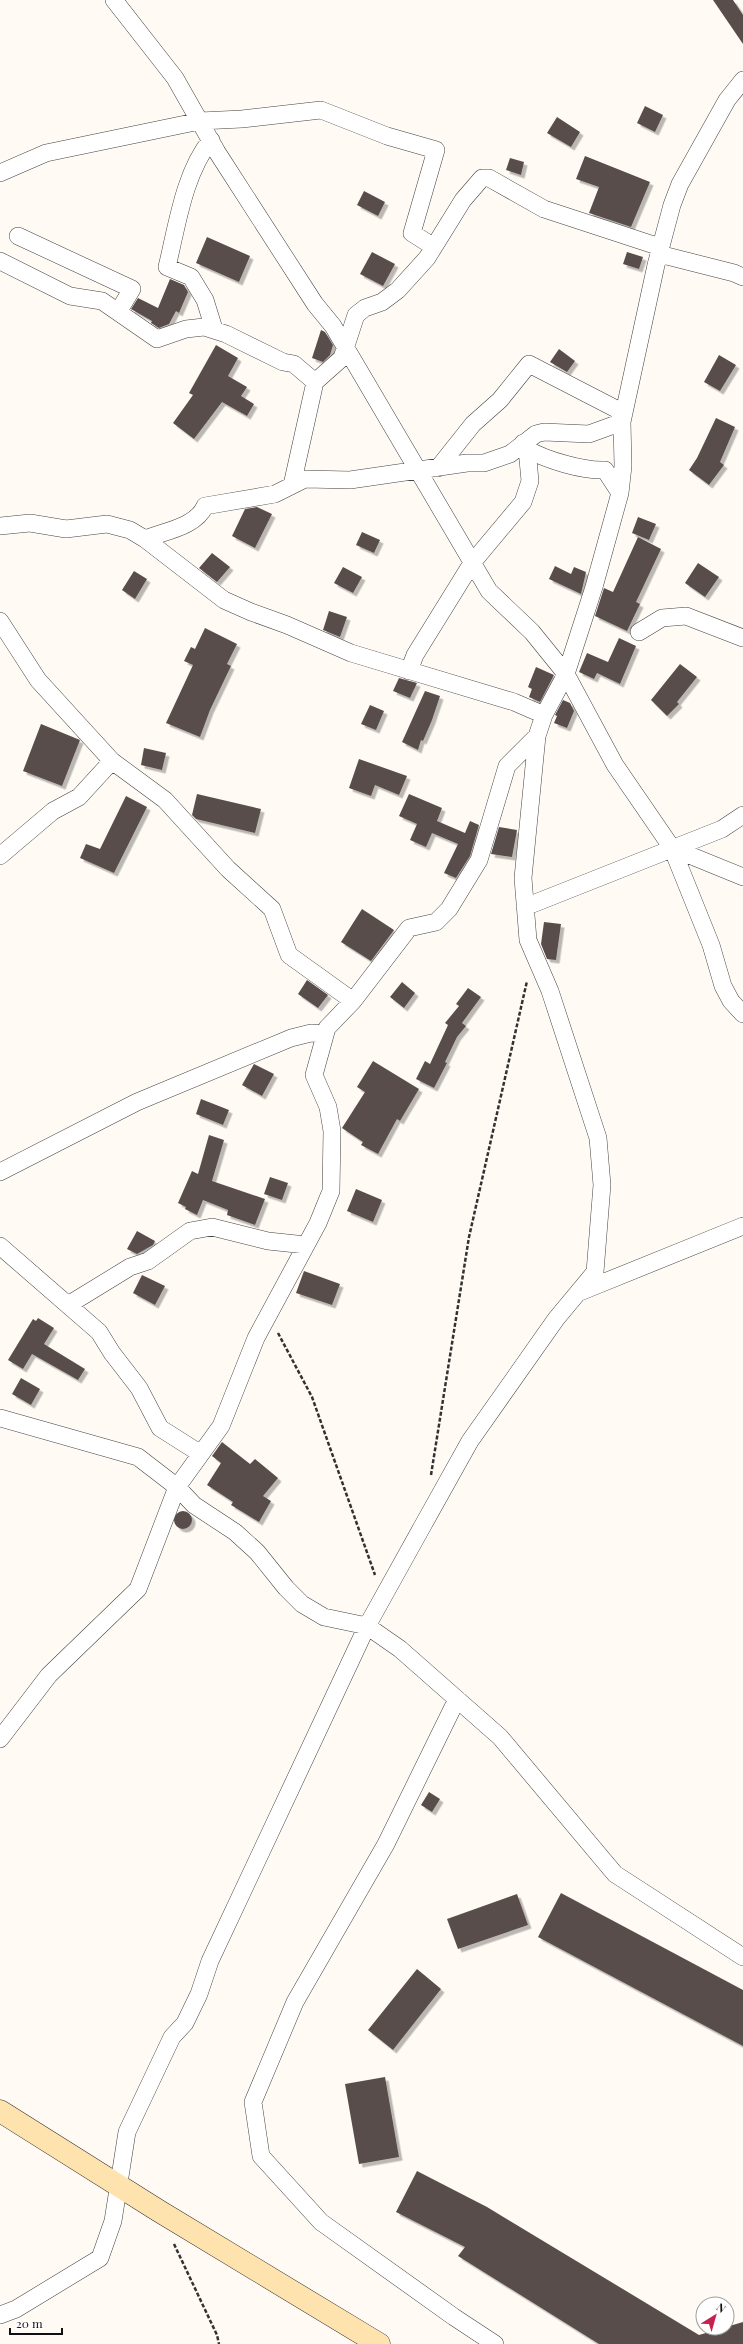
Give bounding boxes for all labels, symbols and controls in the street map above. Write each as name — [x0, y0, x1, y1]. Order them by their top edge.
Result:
north arrow — [695, 2296, 735, 2336]
text: N — [714, 2299, 729, 2316]
scale bar — [10, 2310, 62, 2336]
text: 20 m — [16, 2315, 43, 2331]

